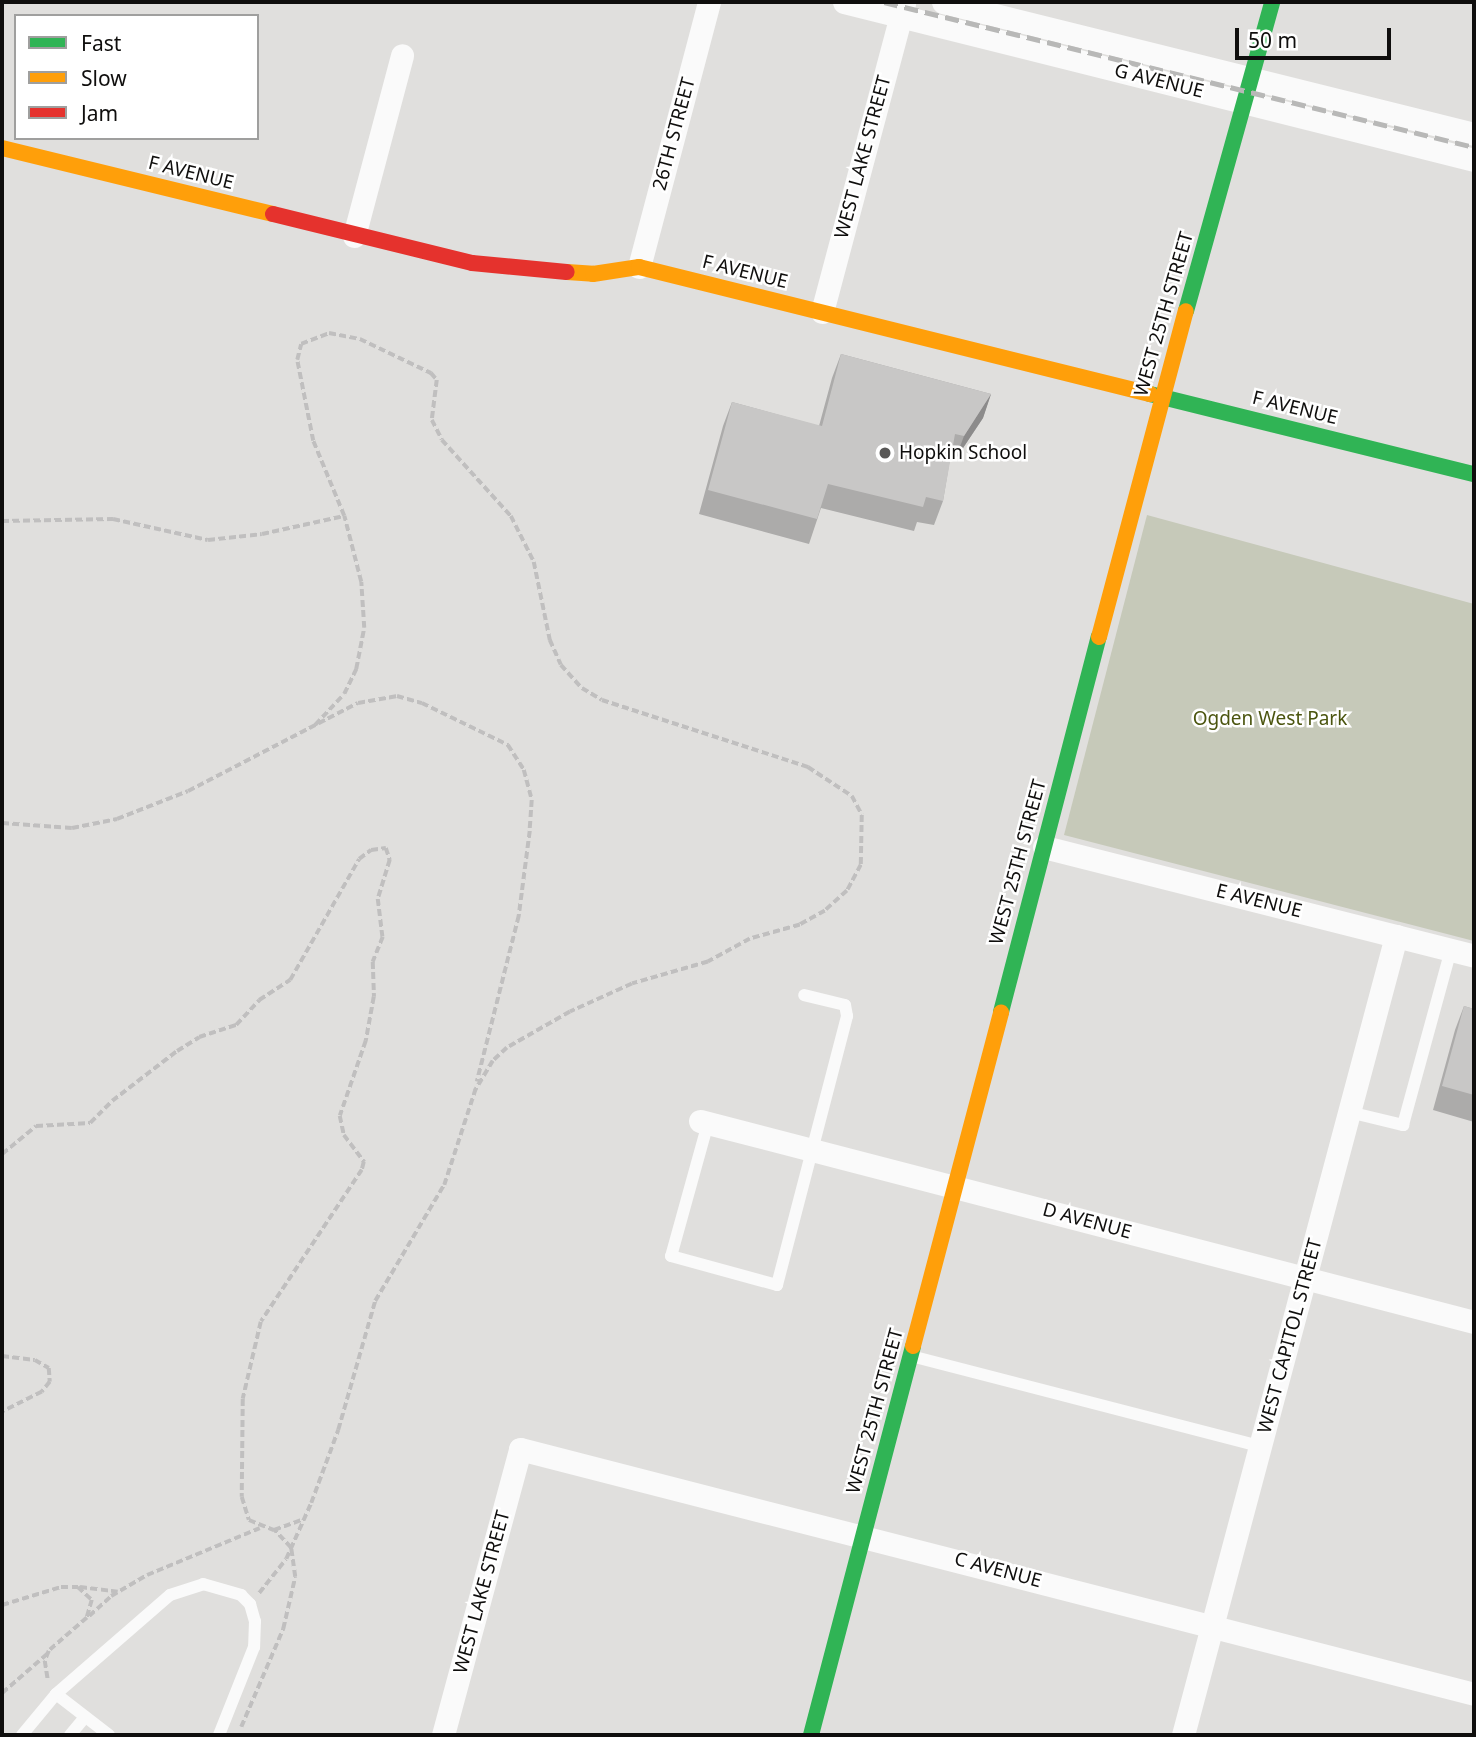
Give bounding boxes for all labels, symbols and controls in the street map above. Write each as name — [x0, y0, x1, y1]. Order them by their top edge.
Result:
legend — [14, 14, 259, 140]
scale bar — [1238, 14, 1394, 58]
text: 50 m — [1248, 26, 1297, 54]
text: Fast — [81, 29, 121, 57]
street label: G AVENUE — [1112, 59, 1206, 103]
text: Slow — [81, 64, 127, 92]
street label: WEST LAKE STREET — [830, 73, 896, 241]
street label: 26TH STREET — [648, 75, 700, 193]
text: Jam — [81, 99, 118, 127]
street label: F AVENUE — [146, 151, 236, 195]
street label: WEST 25TH STREET — [1130, 229, 1198, 399]
street label: F AVENUE — [700, 250, 790, 294]
street label: F AVENUE — [1250, 386, 1340, 430]
place label: Hopkin School — [899, 442, 1027, 464]
marker: Hopkin School — [877, 445, 893, 461]
park label: Ogden West Park — [1193, 708, 1347, 730]
street label: WEST 25TH STREET — [985, 777, 1051, 947]
street label: E AVENUE — [1214, 879, 1304, 923]
street label: D AVENUE — [1040, 1198, 1134, 1244]
street label: WEST CAPITOL STREET — [1253, 1236, 1327, 1436]
street label: WEST 25TH STREET — [842, 1326, 908, 1496]
street label: WEST LAKE STREET — [449, 1508, 515, 1676]
street label: C AVENUE — [952, 1547, 1044, 1593]

